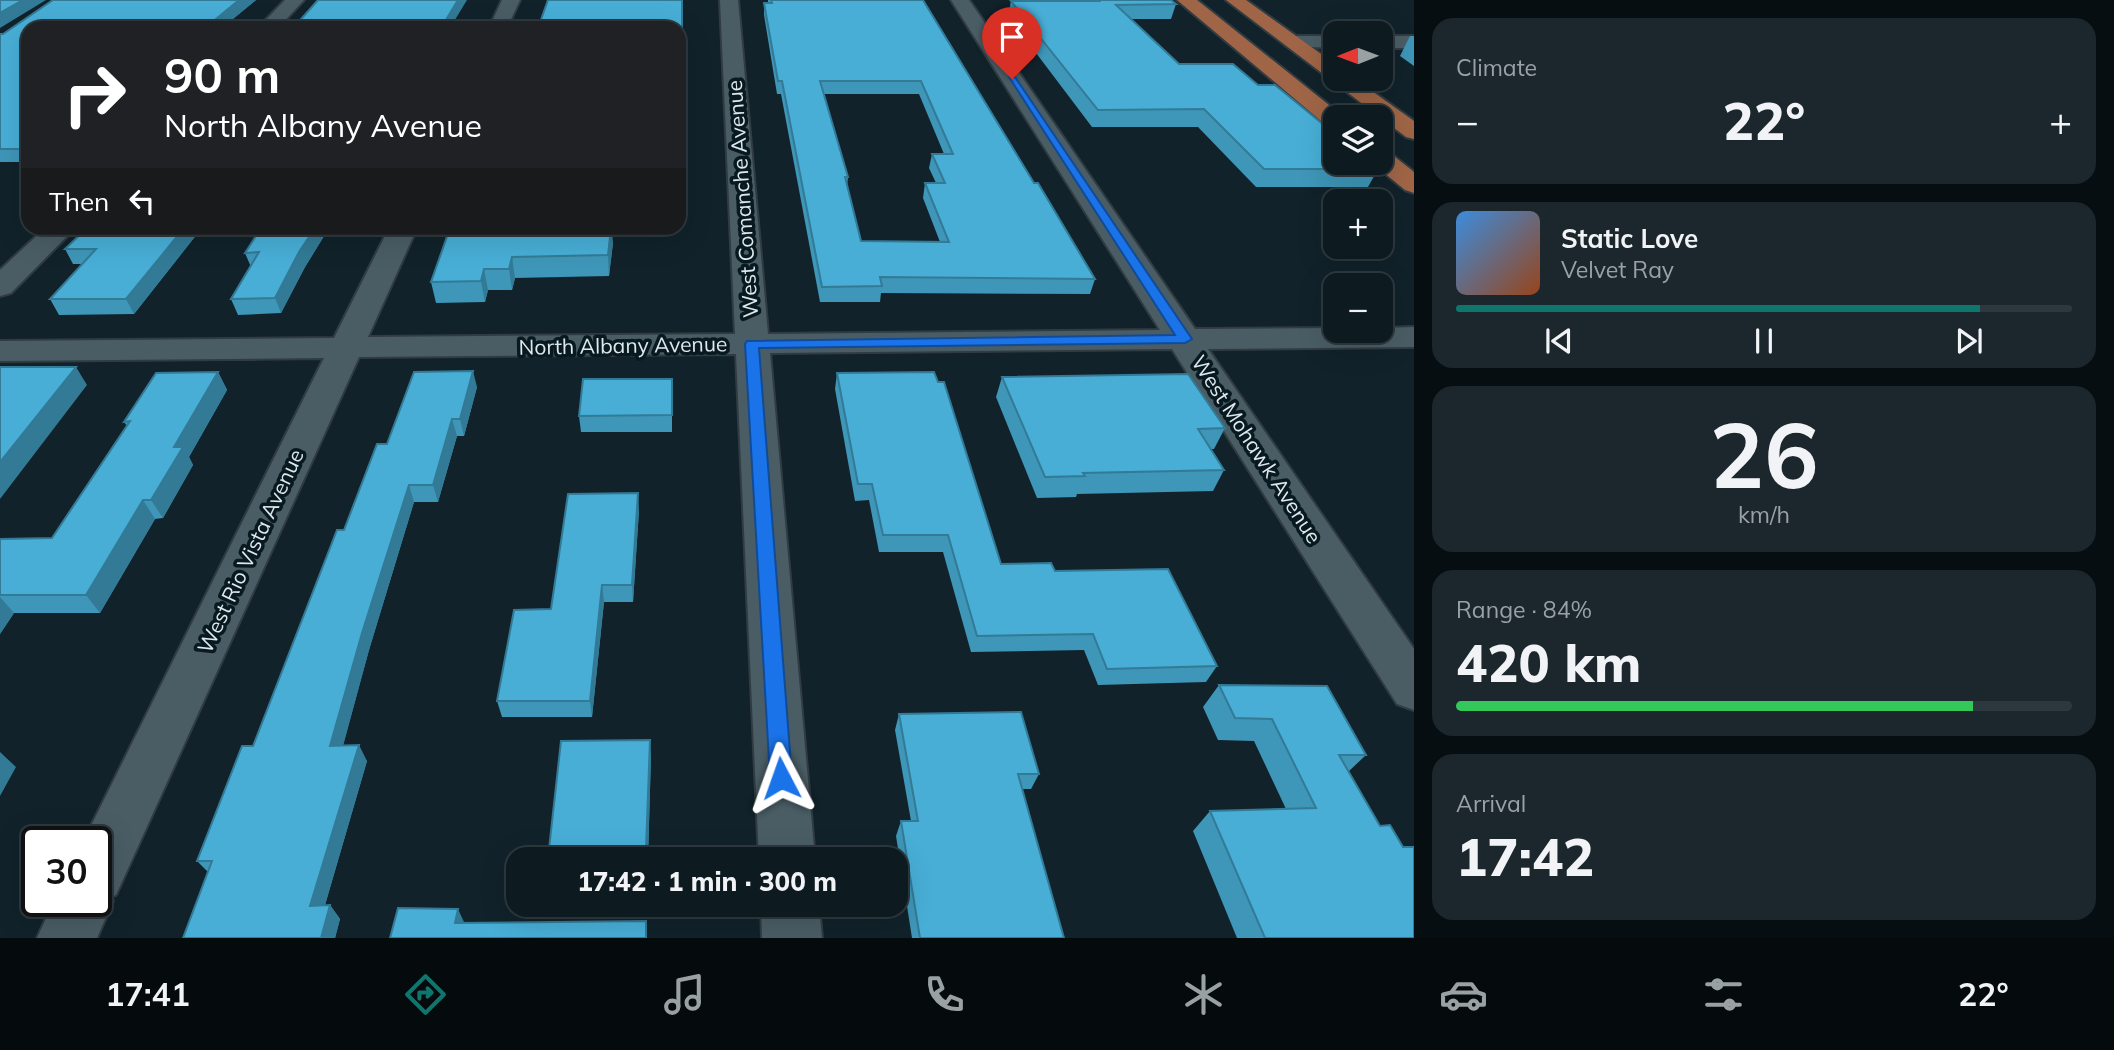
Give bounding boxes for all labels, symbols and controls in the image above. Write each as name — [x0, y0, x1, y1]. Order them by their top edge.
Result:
pin — [982, 7, 1042, 79]
icon: arrive — [993, 18, 1031, 56]
north arrow — [1323, 21, 1393, 91]
map controls — [1323, 21, 1393, 343]
text: 90 m — [164, 44, 280, 105]
icon: right — [49, 49, 140, 140]
text: Climate — [1456, 53, 1537, 82]
street label: West Comanche Avenue — [721, 79, 763, 319]
text: 22° — [1723, 88, 1805, 153]
text: − — [1456, 97, 1479, 145]
text: + — [2049, 97, 2072, 145]
text: North Albany Avenue — [164, 105, 482, 145]
button: layers — [1323, 105, 1393, 175]
icon: left — [123, 182, 161, 220]
text: Then — [49, 185, 109, 218]
button: + — [1323, 189, 1393, 259]
text: Static Love — [1561, 222, 1698, 255]
text: Velvet Ray — [1561, 255, 1674, 284]
button: − — [1323, 273, 1393, 343]
icon: previous — [1540, 322, 1578, 360]
icon: pause — [1745, 322, 1783, 360]
icon: next — [1950, 322, 1988, 360]
street label: North Albany Avenue — [518, 330, 728, 360]
street label: West Mohawk Avenue — [1186, 350, 1328, 548]
text: 26 — [1709, 397, 1819, 511]
street label: West Rio Vista Avenue — [191, 445, 309, 657]
text: km/h — [1738, 500, 1790, 529]
text: Range · 84% — [1456, 595, 1592, 624]
text: 420 km — [1456, 630, 1641, 695]
position arrow — [744, 741, 818, 815]
text: Arrival — [1456, 789, 1526, 818]
text: 17:42 — [1456, 824, 1594, 889]
speed limit sign: 30 — [21, 826, 112, 917]
text: 17:42 · 1 min · 300 m — [577, 865, 837, 898]
icon: directions — [401, 970, 450, 1019]
icon: music — [660, 970, 709, 1019]
icon: phone — [920, 970, 969, 1019]
icon: climate — [1179, 970, 1228, 1019]
icon: car — [1439, 970, 1488, 1019]
icon: filters — [1699, 970, 1748, 1019]
text: 17:41 — [105, 974, 190, 1014]
text: 22° — [1958, 974, 2009, 1014]

